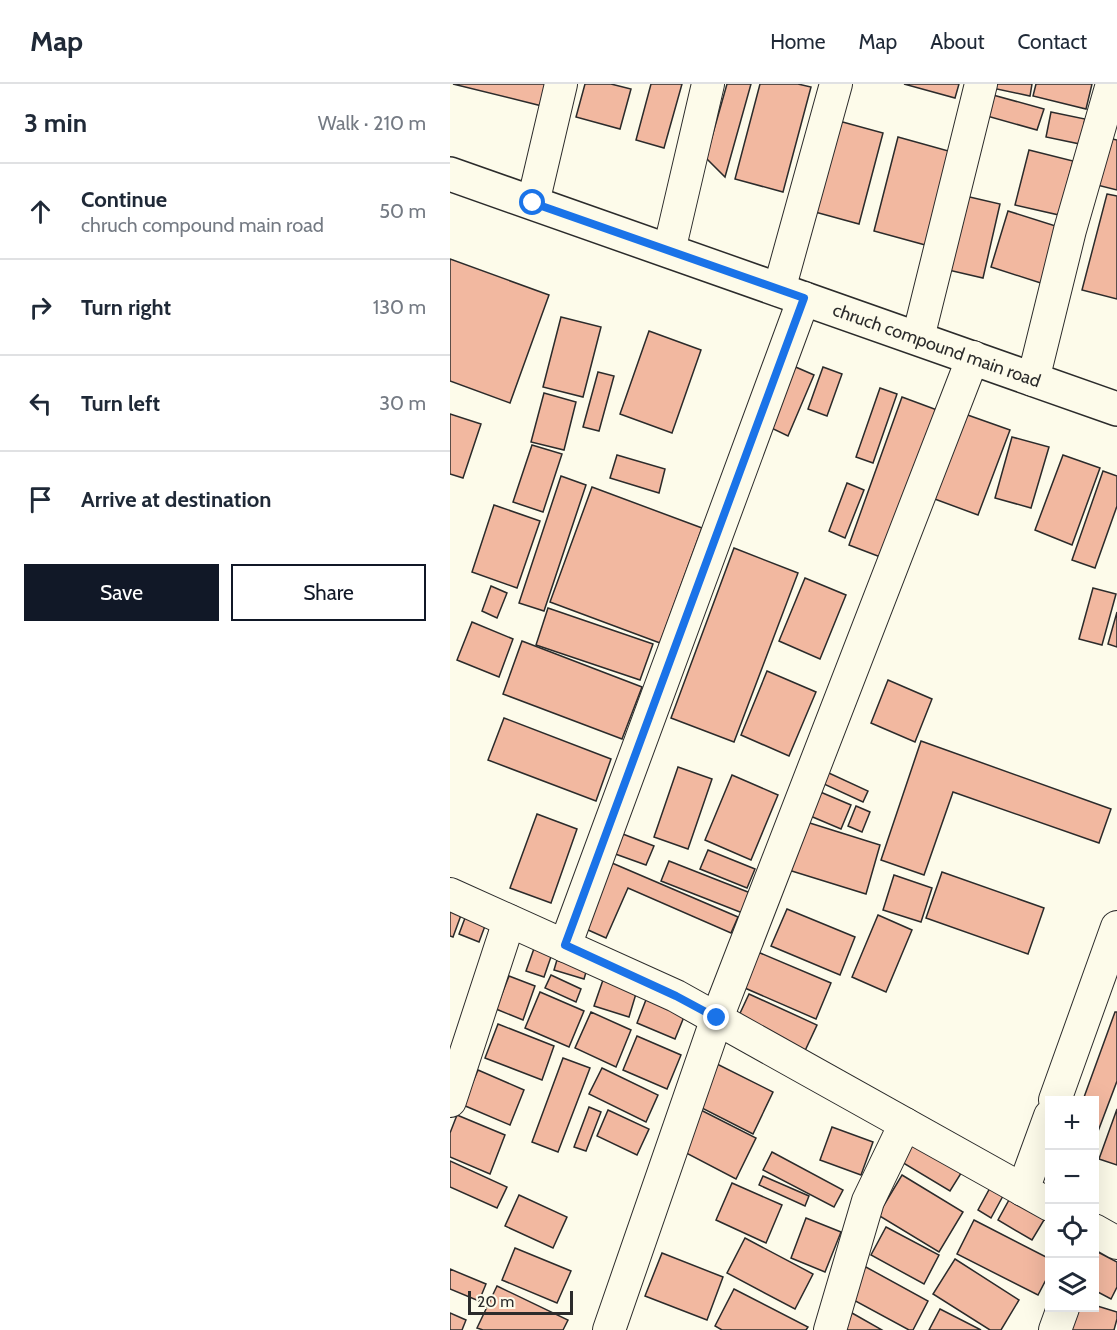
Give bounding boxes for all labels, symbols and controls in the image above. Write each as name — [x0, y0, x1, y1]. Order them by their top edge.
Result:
text: Map — [30, 24, 83, 58]
text: Home — [770, 29, 826, 54]
text: Map — [859, 29, 897, 54]
text: About — [930, 29, 984, 54]
text: Contact — [1017, 29, 1087, 54]
text: 3 min — [24, 107, 87, 139]
text: Walk · 210 m — [318, 111, 426, 135]
text: Continue — [81, 186, 167, 213]
route start — [519, 189, 545, 215]
icon: ahead — [24, 195, 57, 228]
text: 50 m — [379, 199, 426, 223]
text: chruch compound main road — [81, 213, 324, 237]
icon: right — [24, 291, 57, 324]
text: Turn right — [81, 294, 171, 321]
text: 130 m — [373, 295, 426, 319]
street label: chruch compound main road — [830, 299, 1043, 392]
icon: left — [24, 387, 57, 420]
text: Turn left — [81, 390, 160, 417]
text: 30 m — [379, 391, 426, 415]
icon: arrive — [24, 483, 57, 516]
text: Arrive at destination — [81, 486, 271, 513]
button: Save — [24, 564, 219, 621]
button: Share — [231, 564, 426, 621]
route end — [703, 1004, 729, 1030]
map controls — [1045, 1096, 1099, 1312]
button: + — [1045, 1096, 1099, 1150]
button: − — [1045, 1150, 1099, 1204]
button: locate — [1045, 1204, 1099, 1258]
button: layers — [1045, 1258, 1099, 1312]
scale bar — [468, 1288, 573, 1316]
text: 20 m — [477, 1292, 514, 1311]

